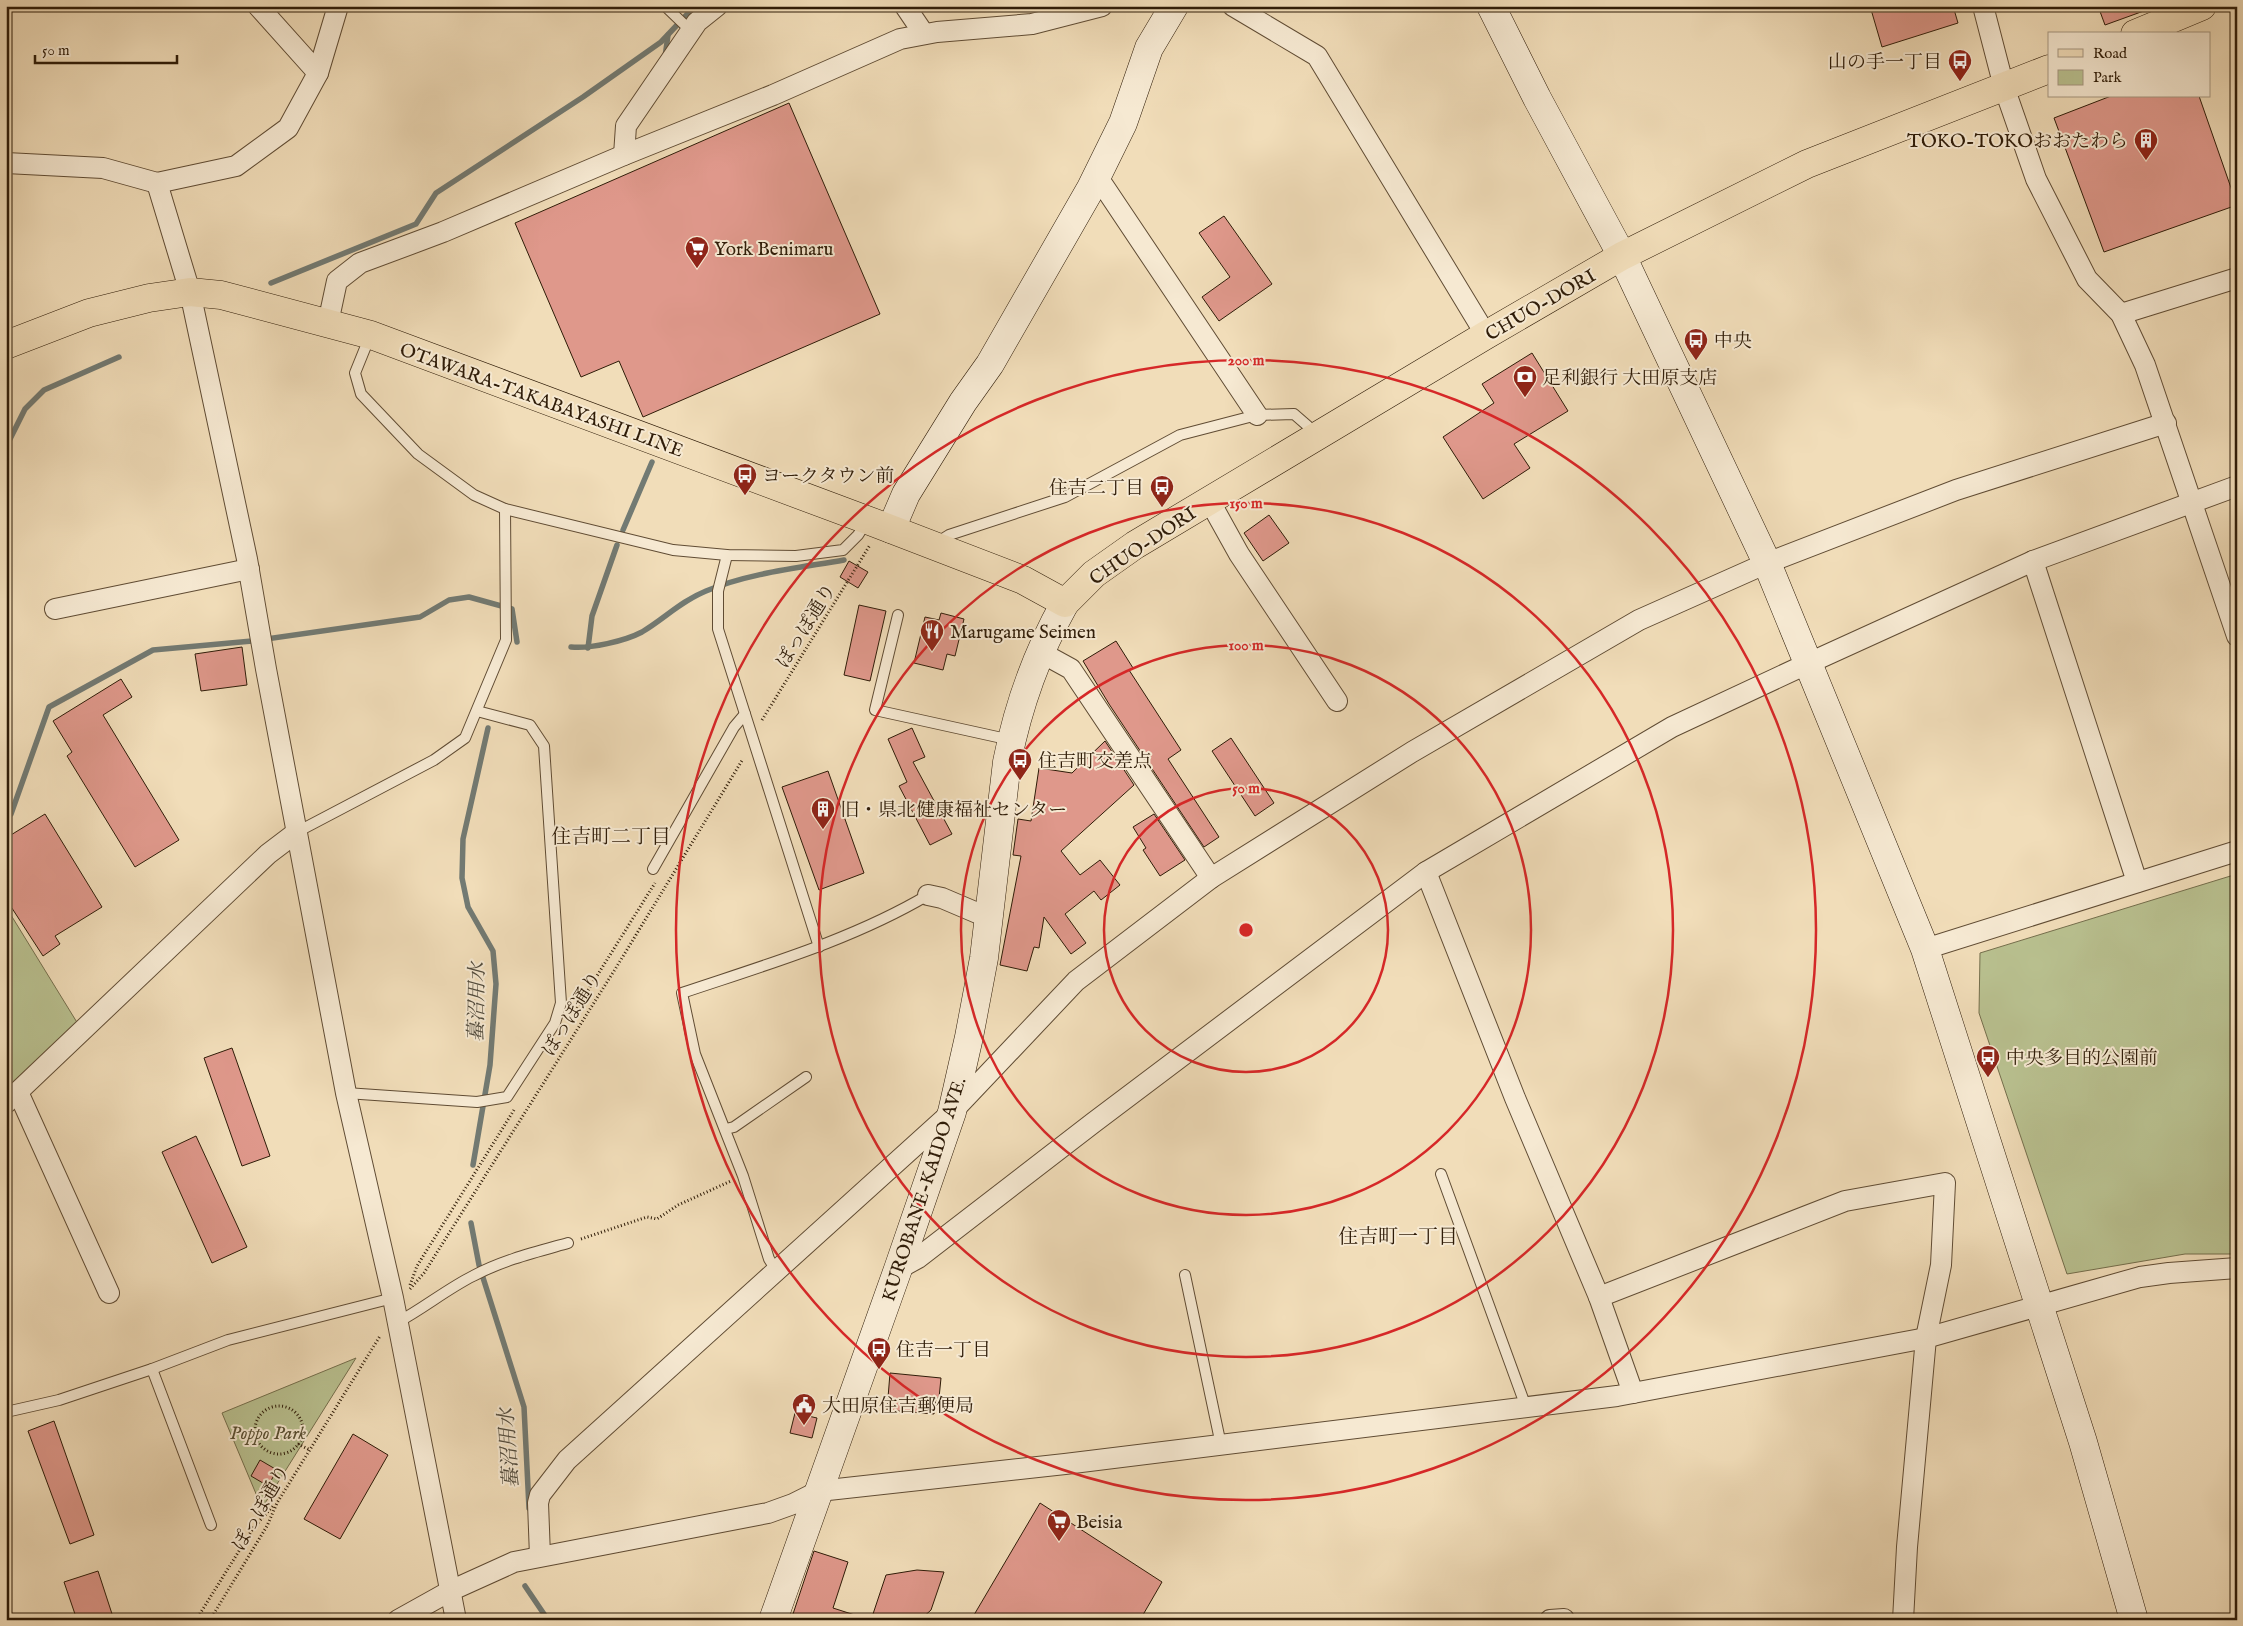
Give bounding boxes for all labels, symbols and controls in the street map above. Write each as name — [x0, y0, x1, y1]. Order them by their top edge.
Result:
scale bar — [35, 32, 178, 64]
legend — [2048, 32, 2210, 98]
text: 50 m — [42, 41, 70, 60]
text: Road — [2093, 44, 2128, 63]
bus stop icon: 山の手一丁目 — [1947, 48, 1973, 82]
place label: 山の手一丁目 — [1828, 51, 1942, 75]
text: Park — [2093, 68, 2123, 87]
building icon: TOKO-TOKOおおたわら — [2133, 127, 2159, 161]
place label: TOKO-TOKOおおたわら — [1907, 130, 2128, 154]
supermarket icon: York Benimaru — [684, 235, 710, 269]
place label: York Benimaru — [714, 238, 834, 262]
street label: CHUO-DORI — [1481, 264, 1601, 347]
bus stop icon: 中央 — [1683, 327, 1709, 361]
place label: 中央 — [1714, 330, 1752, 354]
street label: OTAWARA-TAKABAYASHI LINE — [396, 338, 686, 463]
text: 200 m — [1228, 351, 1265, 370]
bank icon: 足利銀行 大田原支店 — [1512, 364, 1538, 398]
place label: 足利銀行 大田原支店 — [1542, 367, 1717, 391]
bus stop icon: ヨークタウン前 — [732, 462, 758, 496]
place label: ヨークタウン前 — [762, 465, 895, 489]
bus stop icon: 住吉二丁目 — [1149, 474, 1175, 508]
place label: 住吉二丁目 — [1049, 477, 1144, 501]
text: 150 m — [1229, 494, 1263, 513]
street label: CHUO-DORI — [1085, 502, 1201, 591]
street label: ぽっぽ通り — [771, 579, 842, 673]
restaurant icon: Marugame Seimen — [919, 618, 945, 652]
place label: Marugame Seimen — [950, 621, 1096, 645]
text: 100 m — [1228, 636, 1264, 655]
bus stop icon: 住吉町交差点 — [1007, 747, 1033, 781]
place label: 住吉町交差点 — [1038, 750, 1152, 774]
text: 50 m — [1232, 779, 1260, 798]
building icon: 旧・県北健康福祉センター — [810, 796, 836, 830]
place label: 旧・県北健康福祉センター — [840, 799, 1067, 823]
district label: 住吉町二丁目 — [551, 825, 671, 850]
centre of rings — [1237, 921, 1255, 939]
water label: 蟇沼用水 — [464, 960, 491, 1042]
street label: ぽっぽ通り — [537, 967, 608, 1061]
bus stop icon: 中央多目的公園前 — [1975, 1044, 2001, 1078]
place label: 中央多目的公園前 — [2006, 1047, 2158, 1071]
street label: KUROBANE-KAIDO AVE. — [877, 1074, 973, 1305]
district label: 住吉町一丁目 — [1338, 1225, 1458, 1250]
bus stop icon: 住吉一丁目 — [866, 1336, 892, 1370]
place label: 住吉一丁目 — [896, 1339, 991, 1363]
public building icon: 大田原住吉郵便局 — [791, 1392, 817, 1426]
place label: 大田原住吉郵便局 — [822, 1395, 974, 1419]
water label: 蟇沼用水 — [494, 1405, 525, 1489]
park label: Poppo Park — [230, 1422, 307, 1446]
street label: ぽっぽ通り — [228, 1461, 296, 1555]
supermarket icon: Beisia — [1046, 1508, 1072, 1542]
place label: Beisia — [1076, 1511, 1123, 1535]

